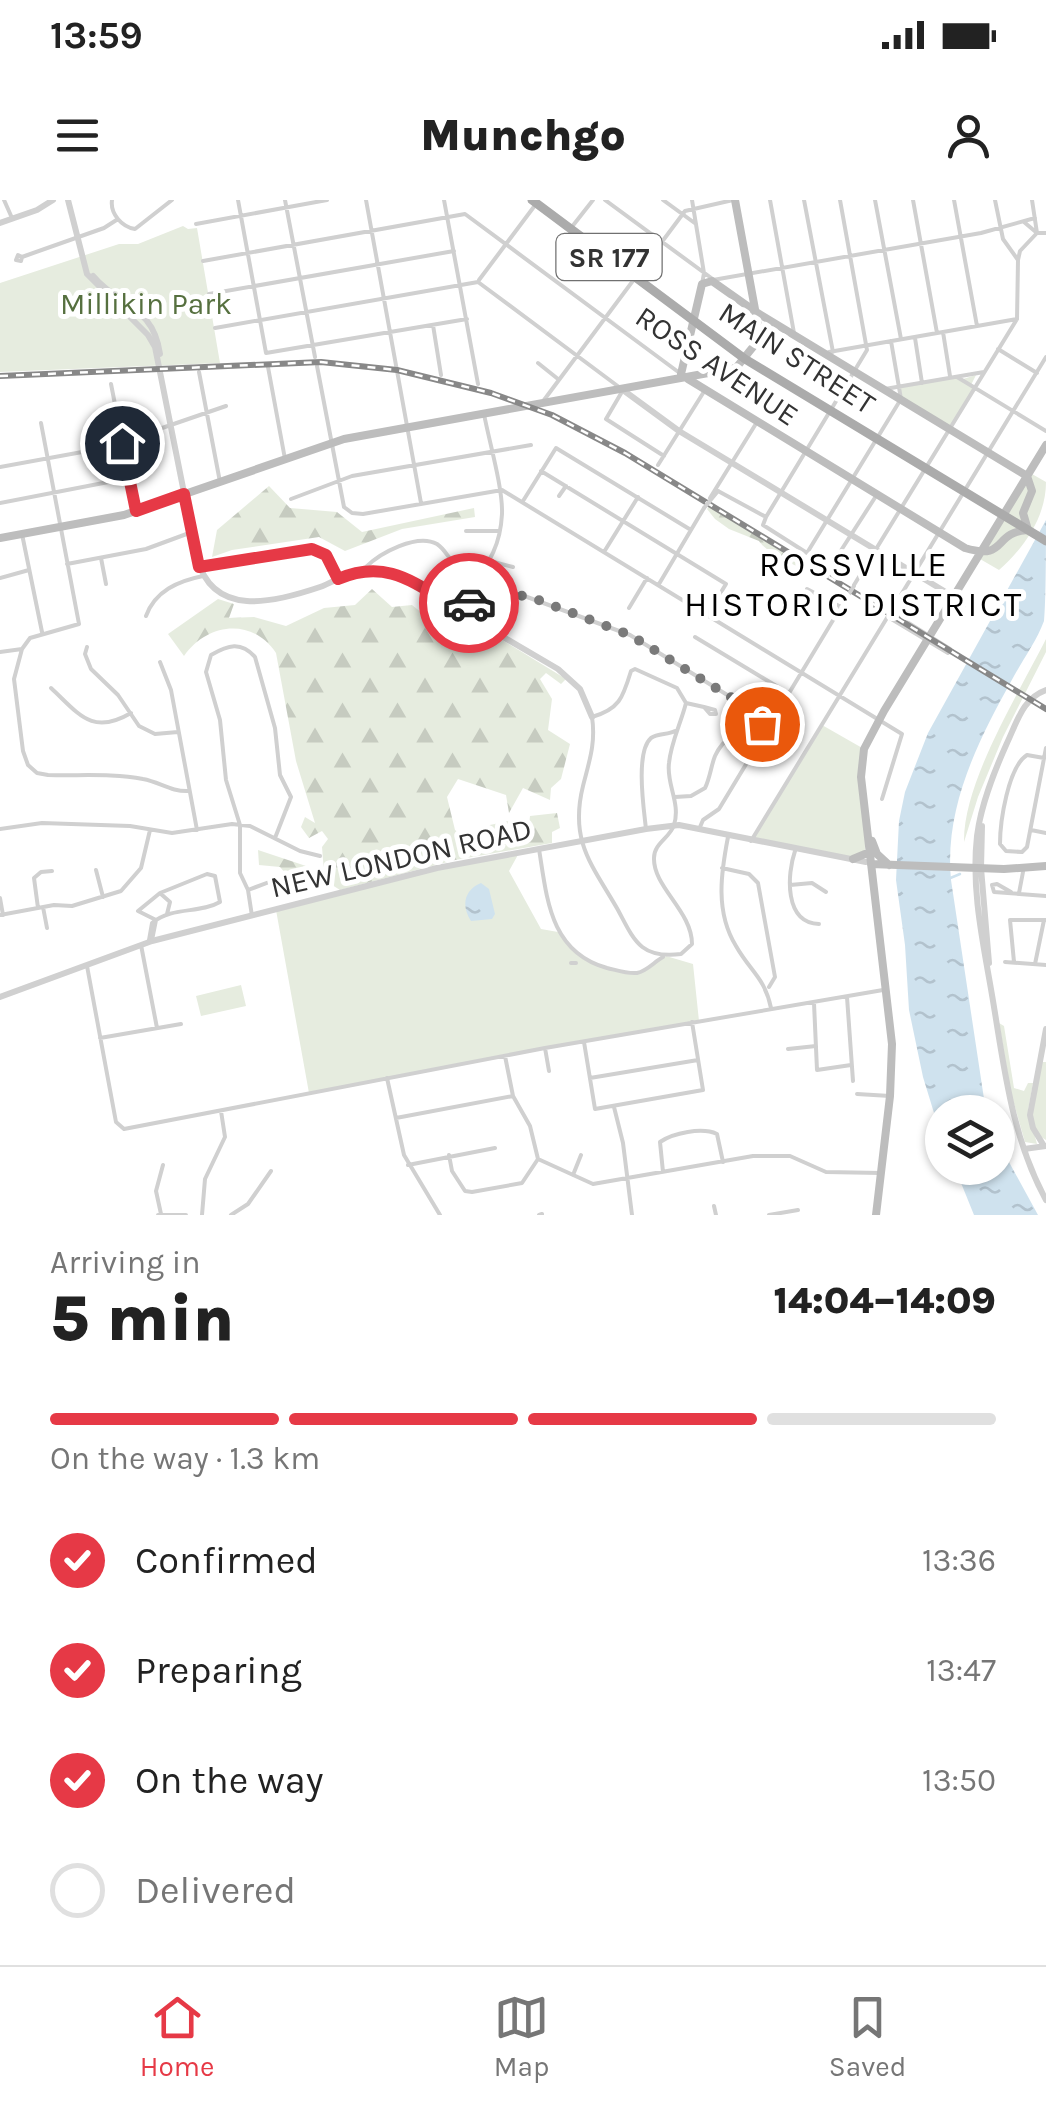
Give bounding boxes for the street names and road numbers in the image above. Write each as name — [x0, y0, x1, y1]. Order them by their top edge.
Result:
road number: SR 177 — [556, 234, 662, 280]
street label: MAIN STREET — [712, 294, 882, 422]
street label: ROSS AVENUE — [629, 298, 805, 434]
street label: NEW LONDON ROAD — [267, 810, 535, 906]

